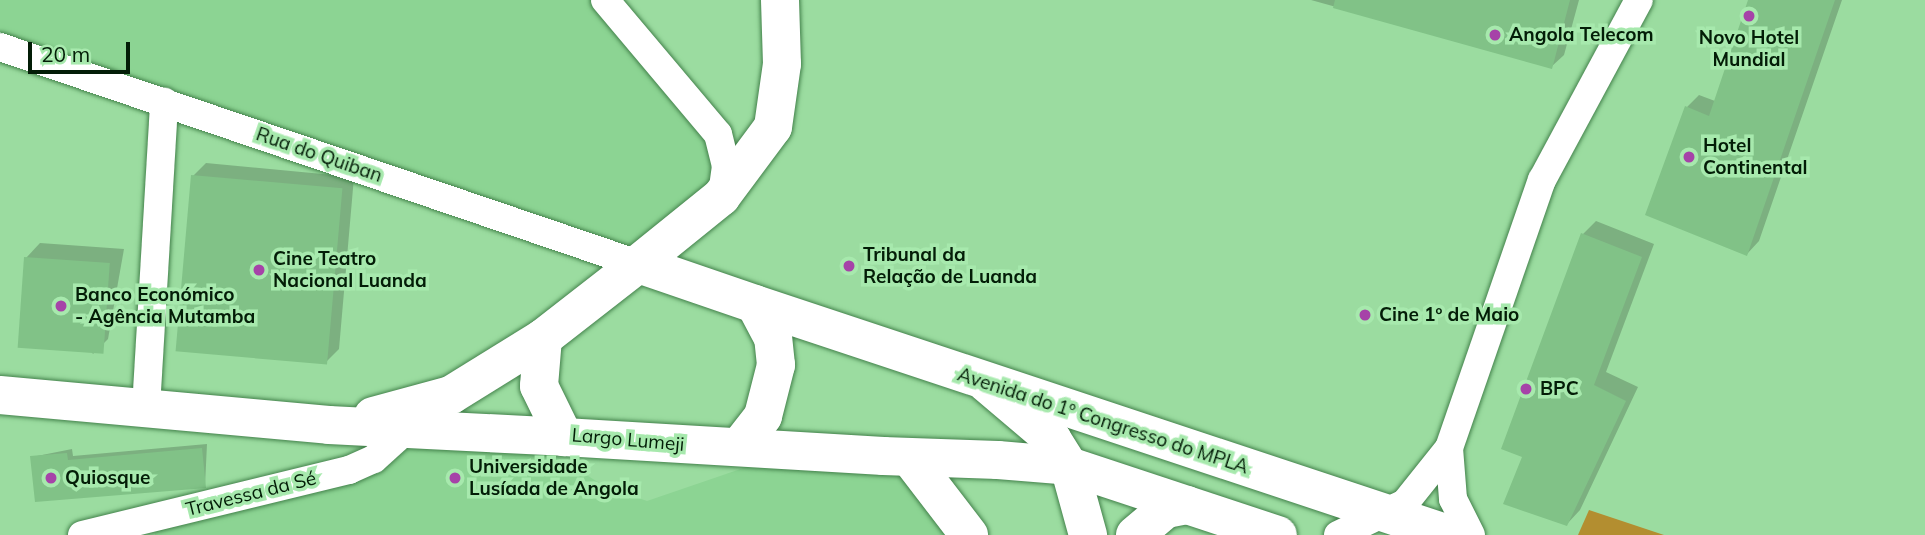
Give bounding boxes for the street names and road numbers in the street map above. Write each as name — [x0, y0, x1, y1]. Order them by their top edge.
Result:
street label: Rua do Quiban — [253, 123, 385, 187]
street label: Avenida do 1º Congresso do MPLA — [955, 363, 1251, 479]
street label: Largo Lumeji — [571, 424, 685, 456]
street label: Travessa da Sé — [183, 467, 319, 521]

